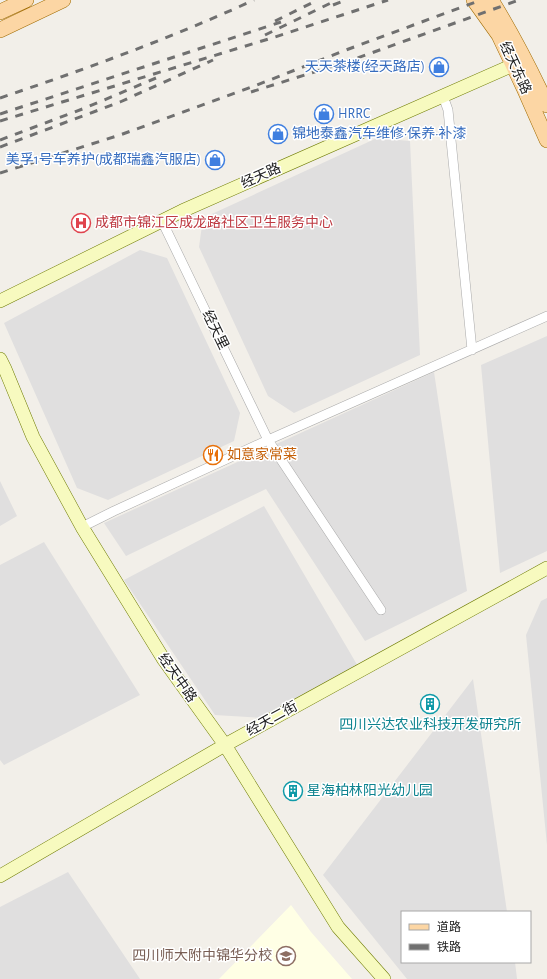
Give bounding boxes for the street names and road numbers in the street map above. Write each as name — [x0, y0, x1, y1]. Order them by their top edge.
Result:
street label: 经天东路 — [497, 39, 534, 96]
street label: 经天路 — [239, 160, 283, 191]
street label: 经天里 — [200, 308, 231, 352]
street label: 经天中路 — [155, 650, 200, 705]
street label: 经天二街 — [244, 698, 300, 739]

